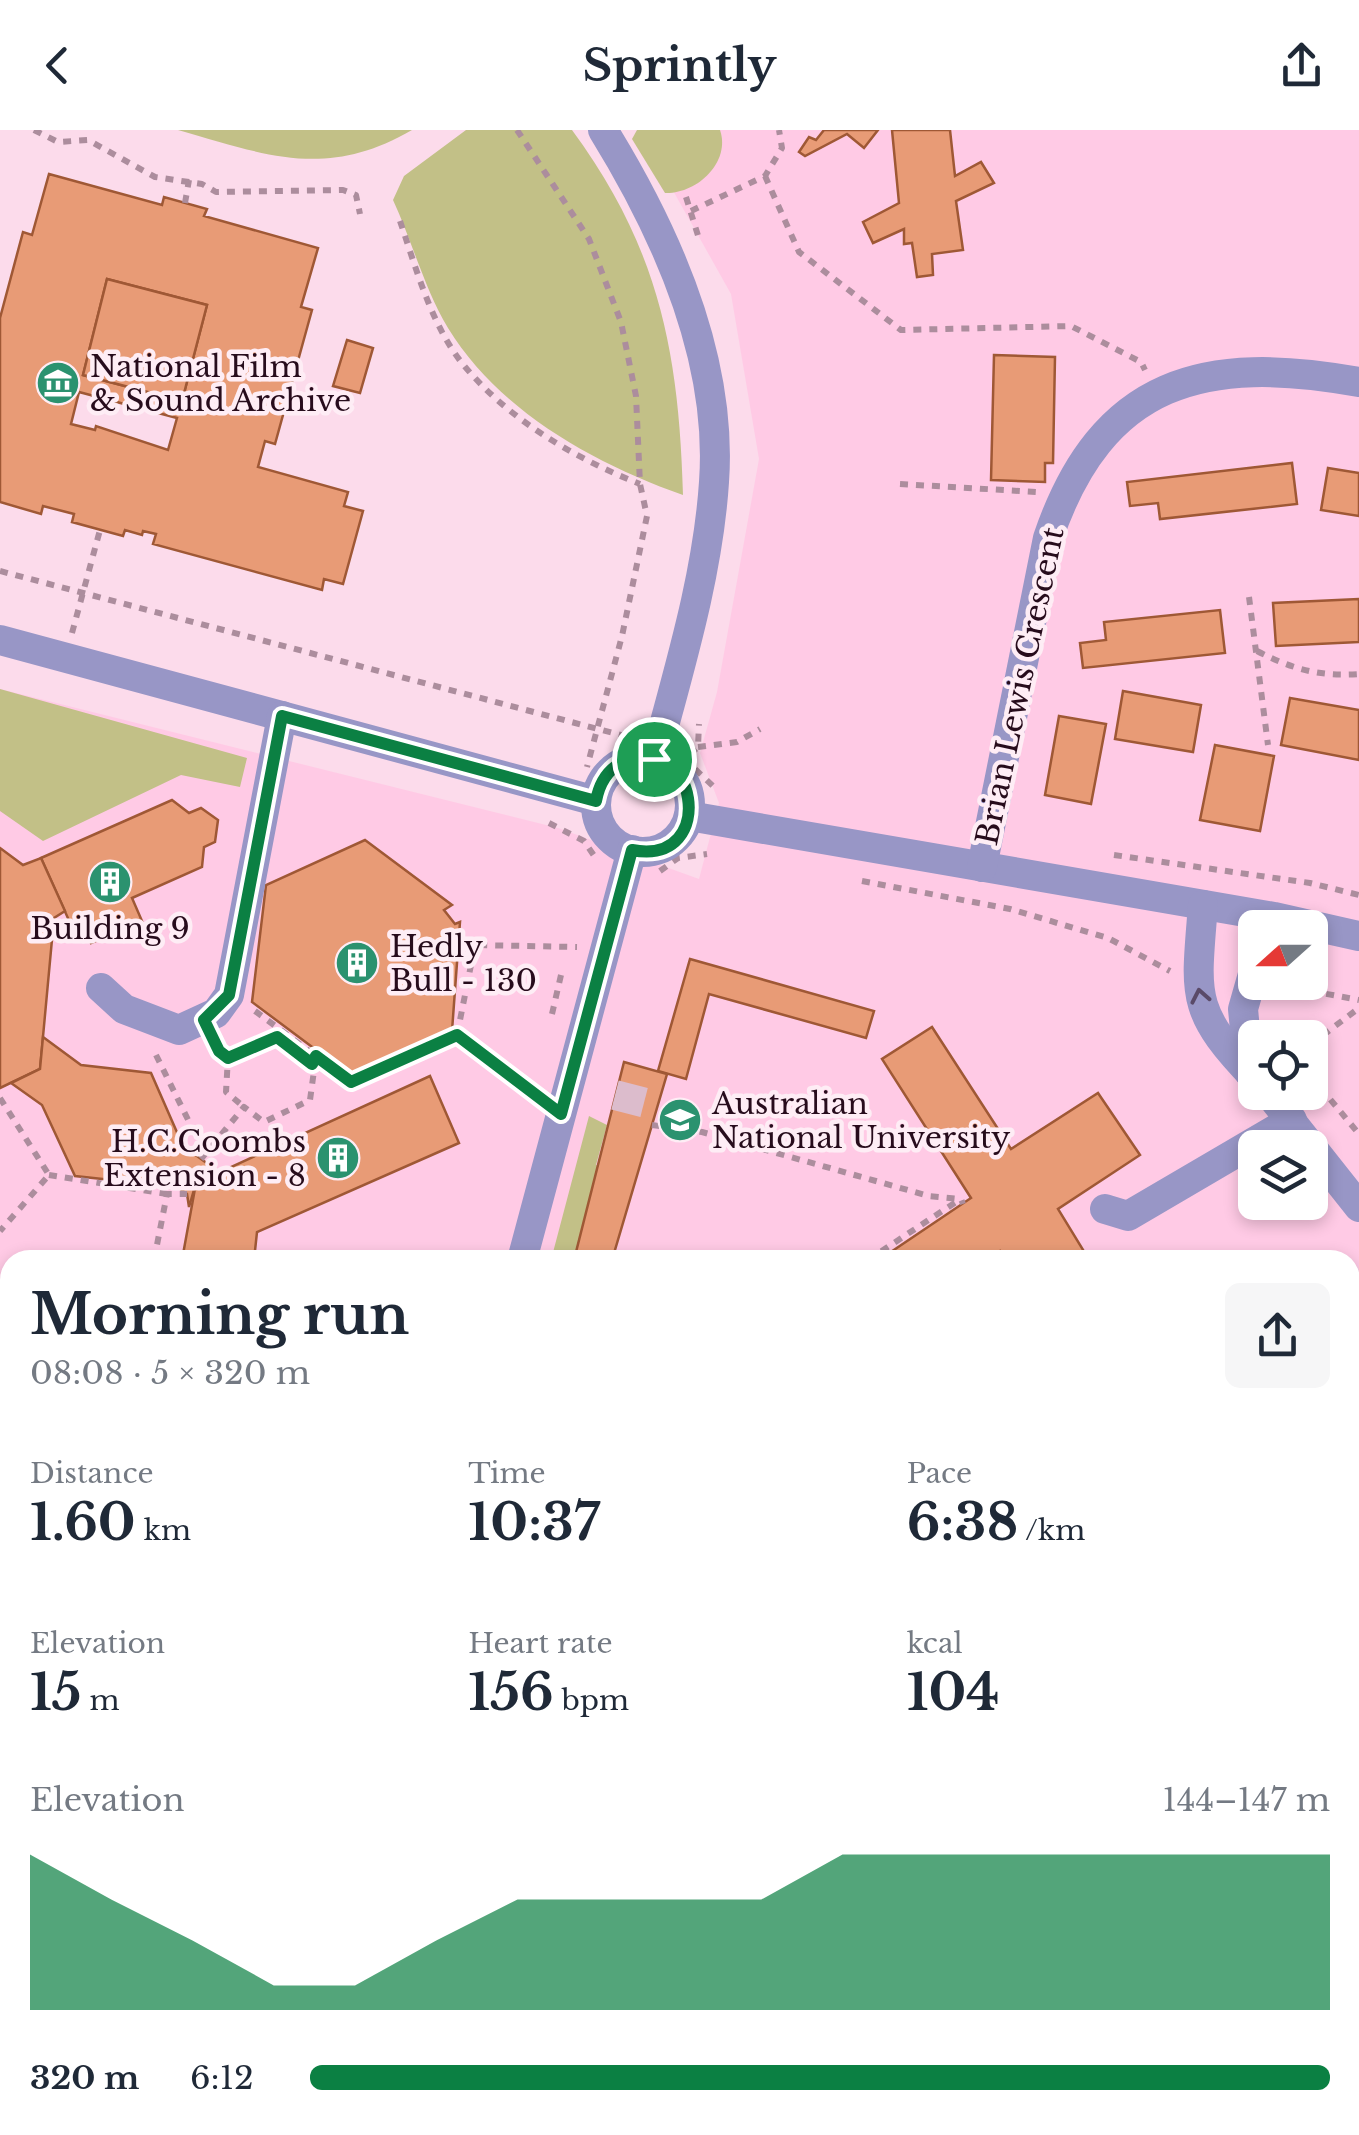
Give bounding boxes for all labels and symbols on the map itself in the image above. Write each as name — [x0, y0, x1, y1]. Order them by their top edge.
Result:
place label: National Film & Sound Archive — [90, 348, 351, 419]
museum icon: National Film & Sound Archive — [35, 360, 81, 406]
street label: Brian Lewis Crescent — [968, 523, 1072, 848]
pin — [612, 717, 697, 802]
building icon: Building 9 — [87, 859, 133, 905]
place label: Building 9 — [30, 910, 190, 947]
north arrow — [1238, 910, 1328, 1000]
place label: Hedly Bull - 130 — [390, 928, 537, 999]
building icon: Hedly Bull - 130 — [334, 940, 380, 986]
one-way arrow — [1191, 988, 1212, 1005]
place label: Australian National University — [711, 1085, 1011, 1156]
school or university icon: Australian National University — [657, 1097, 703, 1143]
place label: H.C.Coombs Extension - 8 — [103, 1123, 306, 1194]
building icon: H.C.Coombs Extension - 8 — [315, 1135, 361, 1181]

